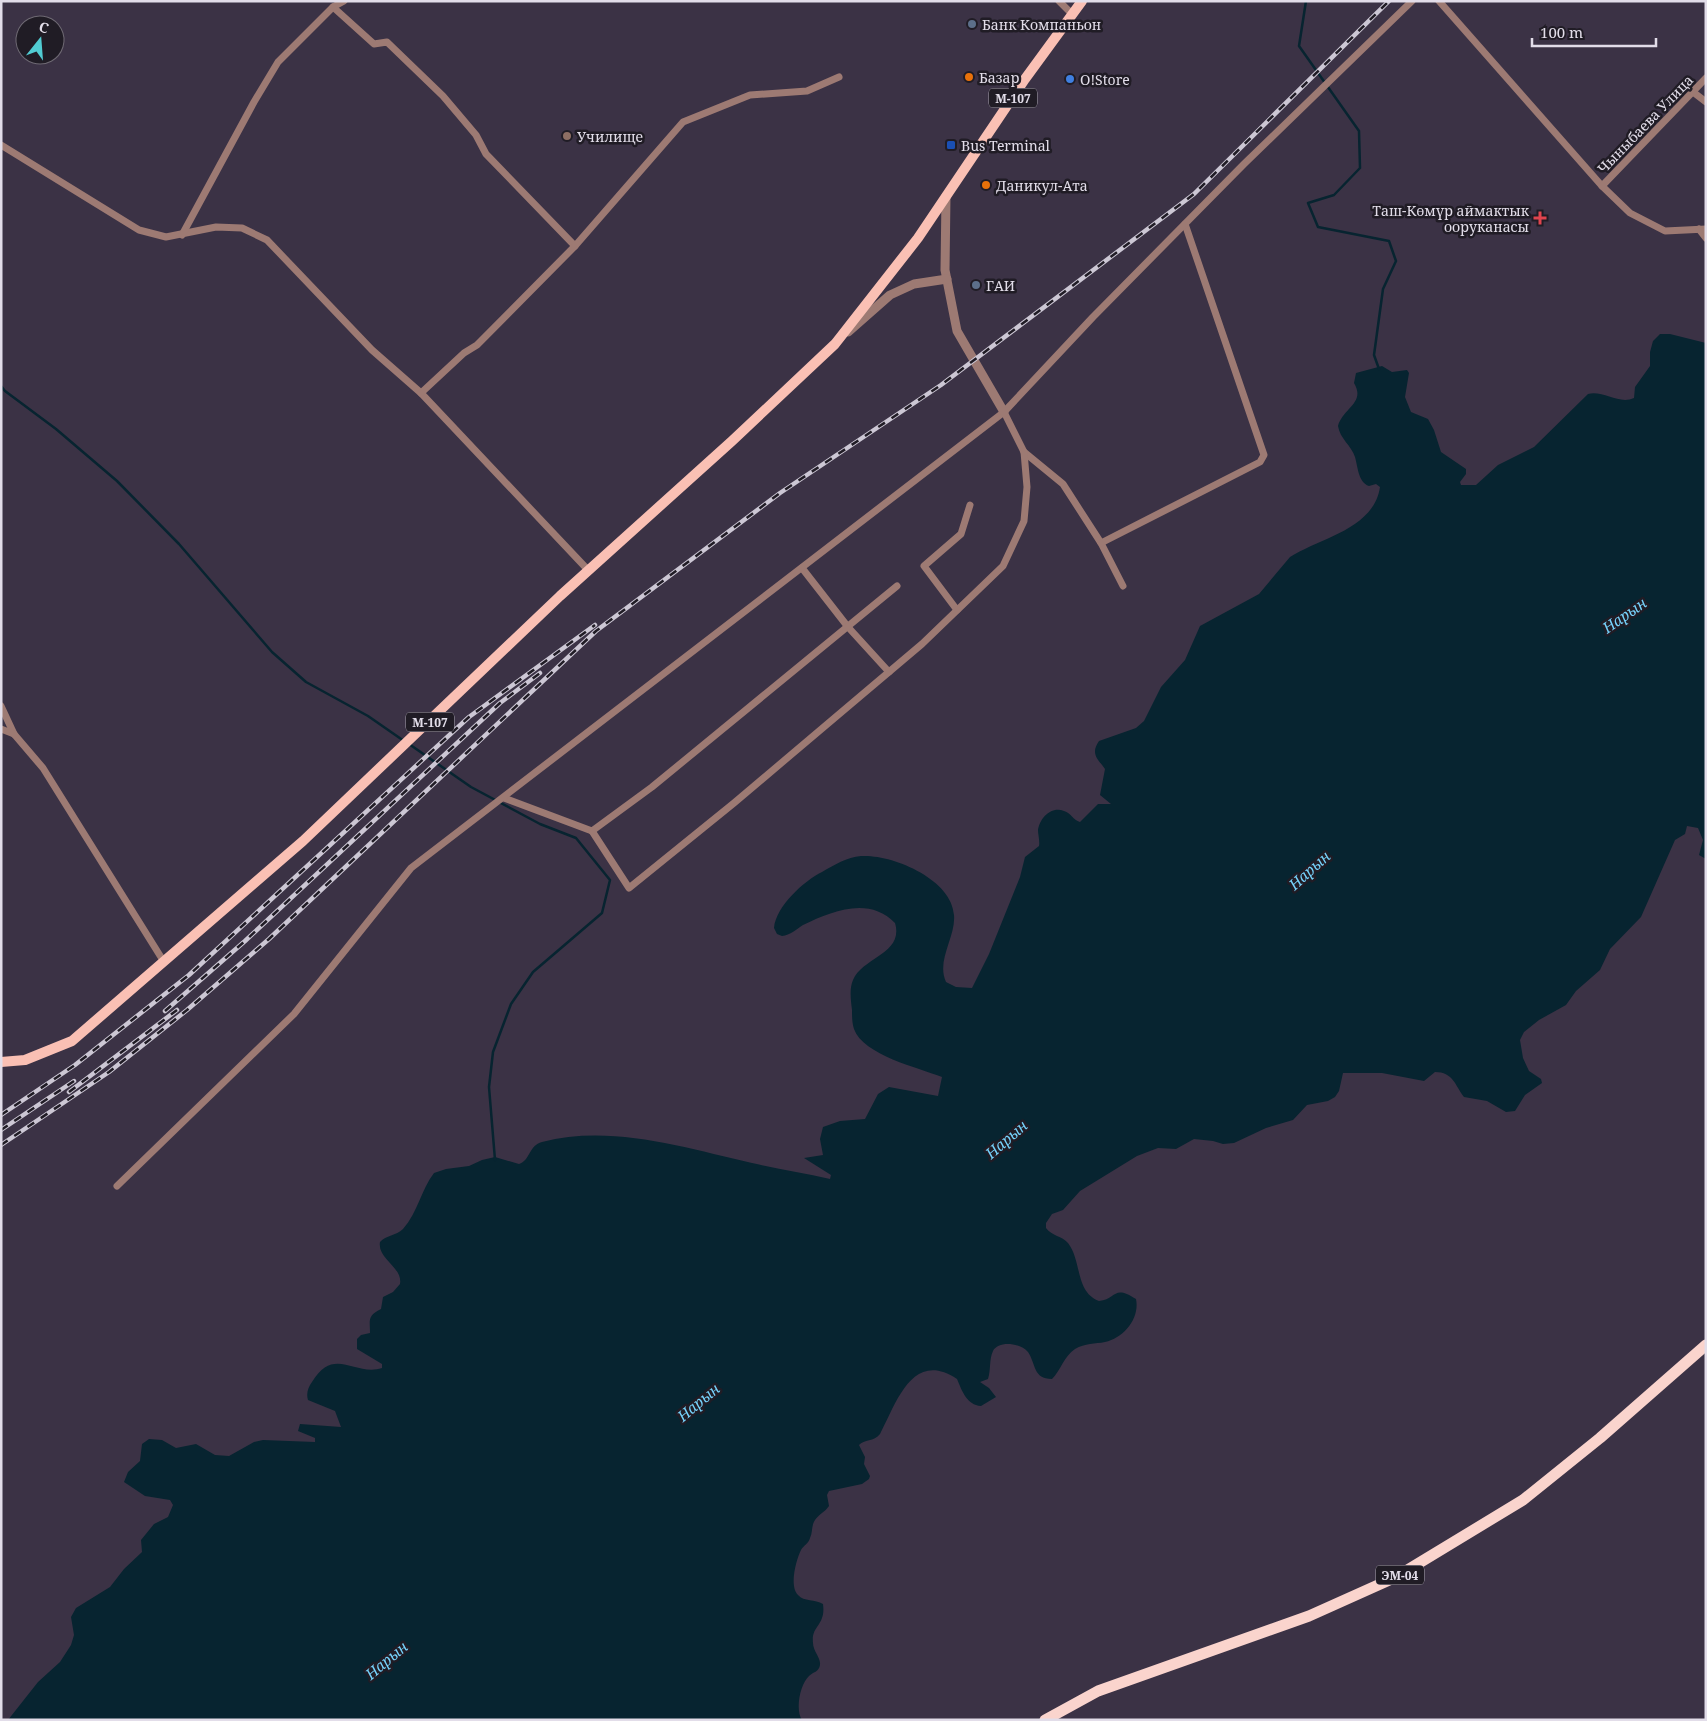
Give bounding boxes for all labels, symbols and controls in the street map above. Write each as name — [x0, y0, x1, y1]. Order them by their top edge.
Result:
north arrow — [15, 15, 65, 65]
place label: Банк Компаньон — [982, 15, 1101, 34]
scale bar — [1532, 15, 1656, 47]
text: С — [37, 17, 51, 38]
marker: Банк Компаньон — [966, 18, 978, 30]
text: 100 m — [1540, 22, 1583, 42]
place label: Базар — [979, 68, 1019, 87]
place label: O!Store — [1080, 70, 1130, 89]
marker: Базар — [963, 71, 975, 83]
street label: Чыныбаева Улица — [1593, 71, 1697, 177]
marker: O!Store — [1064, 73, 1076, 85]
road number: М-107 — [989, 89, 1037, 108]
place label: Училище — [577, 127, 643, 146]
marker: Училище — [561, 130, 573, 142]
place label: Bus Terminal — [961, 136, 1051, 155]
marker: Bus Terminal — [945, 139, 957, 151]
place label: Даникул-Ата — [996, 176, 1088, 195]
marker: Даникул-Ата — [980, 179, 992, 191]
place label: Таш-Көмүр аймактык ооруканасы — [1372, 201, 1530, 236]
marker: Таш-Көмүр аймактык ооруканасы — [1533, 211, 1547, 225]
place label: ГАИ — [986, 276, 1015, 295]
marker: ГАИ — [970, 279, 982, 291]
water label: Нарын — [1597, 593, 1650, 638]
road number: М-107 — [406, 712, 454, 732]
water label: Нарын — [1283, 846, 1334, 895]
water label: Нарын — [980, 1115, 1031, 1163]
water label: Нарын — [672, 1378, 723, 1426]
road number: ЭМ-04 — [1376, 1566, 1424, 1584]
water label: Нарын — [360, 1636, 411, 1684]

